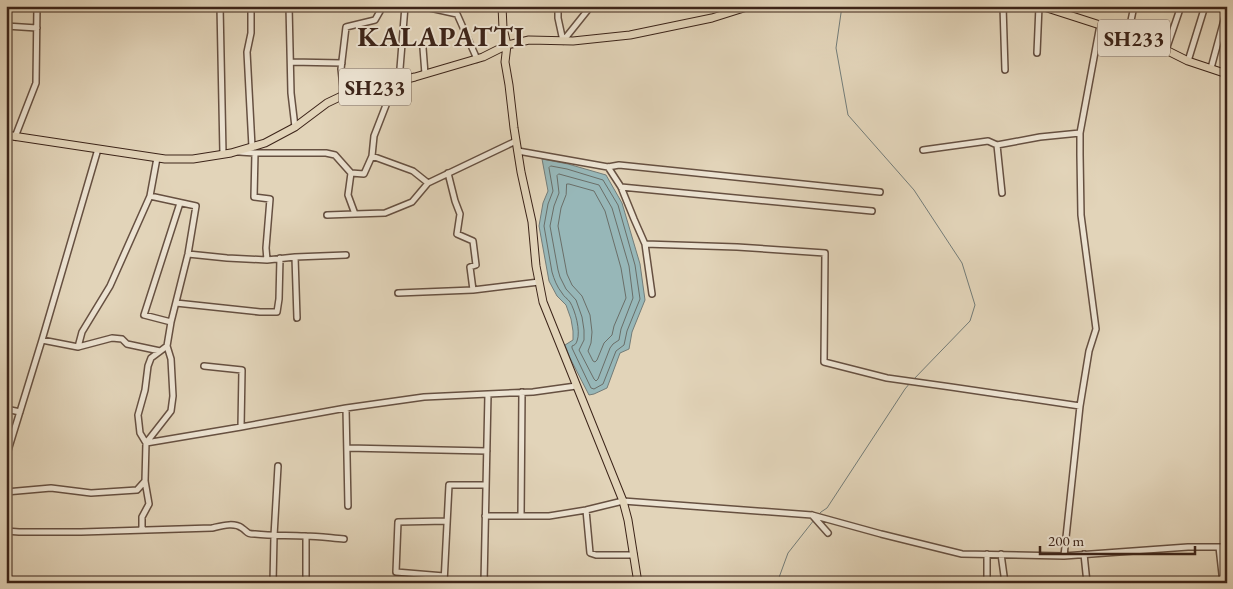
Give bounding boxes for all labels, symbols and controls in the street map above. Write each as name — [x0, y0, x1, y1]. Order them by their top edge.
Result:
district label: KALAPATTI — [357, 18, 525, 54]
road number: SH233 — [1098, 19, 1170, 56]
road number: SH233 — [339, 68, 411, 105]
scale bar — [1040, 524, 1196, 556]
text: 200 m — [1048, 531, 1085, 550]

